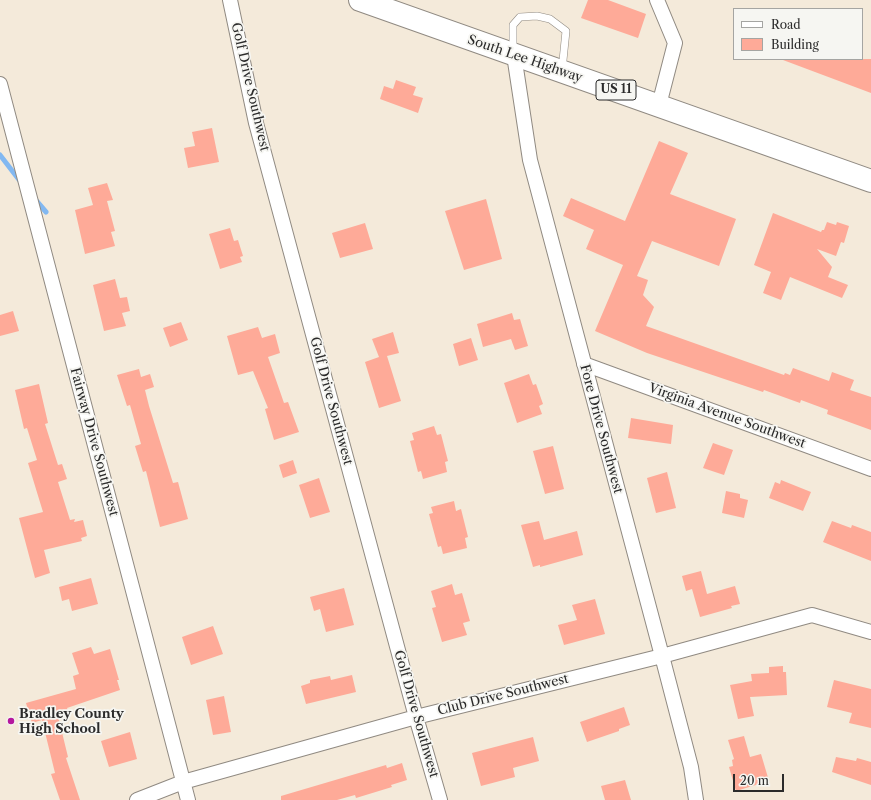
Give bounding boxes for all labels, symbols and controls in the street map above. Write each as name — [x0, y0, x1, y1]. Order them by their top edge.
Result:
legend — [733, 8, 863, 60]
text: Road — [771, 17, 801, 32]
street label: Golf Drive Southwest — [228, 21, 272, 153]
street label: South Lee Highway — [466, 32, 584, 86]
text: Building — [771, 37, 819, 52]
road number: US 11 — [596, 80, 636, 100]
street label: Golf Drive Southwest — [306, 335, 356, 467]
street label: Fore Drive Southwest — [576, 363, 626, 495]
street label: Fairway Drive Southwest — [67, 366, 121, 518]
street label: Virginia Avenue Southwest — [646, 380, 808, 452]
street label: Golf Drive Southwest — [390, 649, 442, 779]
street label: Club Drive Southwest — [436, 671, 570, 719]
place label: Bradley County High School — [19, 706, 124, 737]
marker: Bradley County High School — [6, 716, 16, 726]
scale bar — [735, 766, 786, 792]
text: 20 m — [740, 773, 769, 788]

